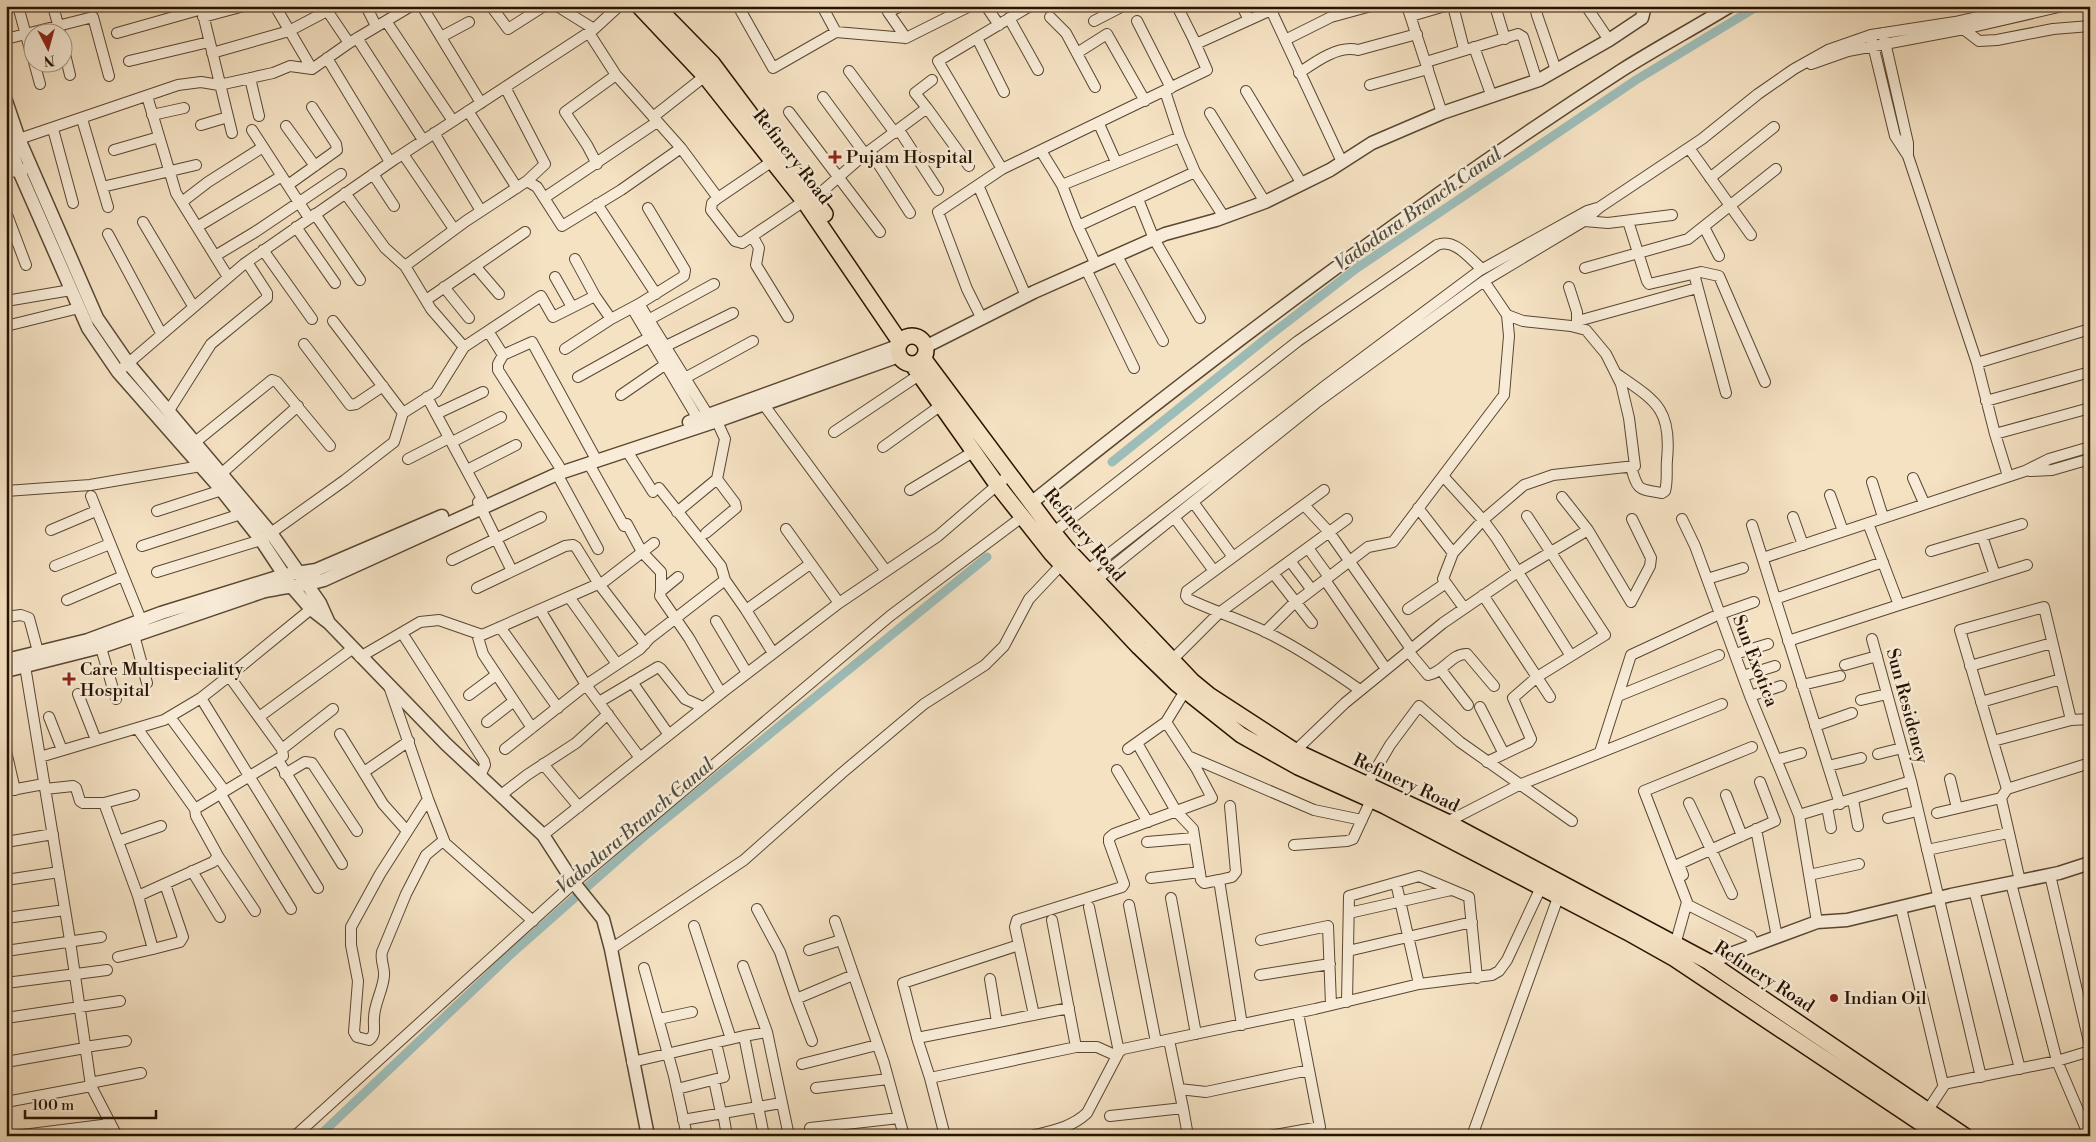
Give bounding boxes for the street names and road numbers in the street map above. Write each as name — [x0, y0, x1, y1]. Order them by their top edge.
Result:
street label: Refinery Road — [748, 105, 837, 210]
street label: Refinery Road — [1038, 484, 1130, 587]
street label: Sun Exotica — [1727, 612, 1783, 711]
street label: Sun Residency — [1881, 646, 1933, 766]
street label: Refinery Road — [1349, 748, 1464, 818]
street label: Refinery Road — [1710, 936, 1819, 1018]

